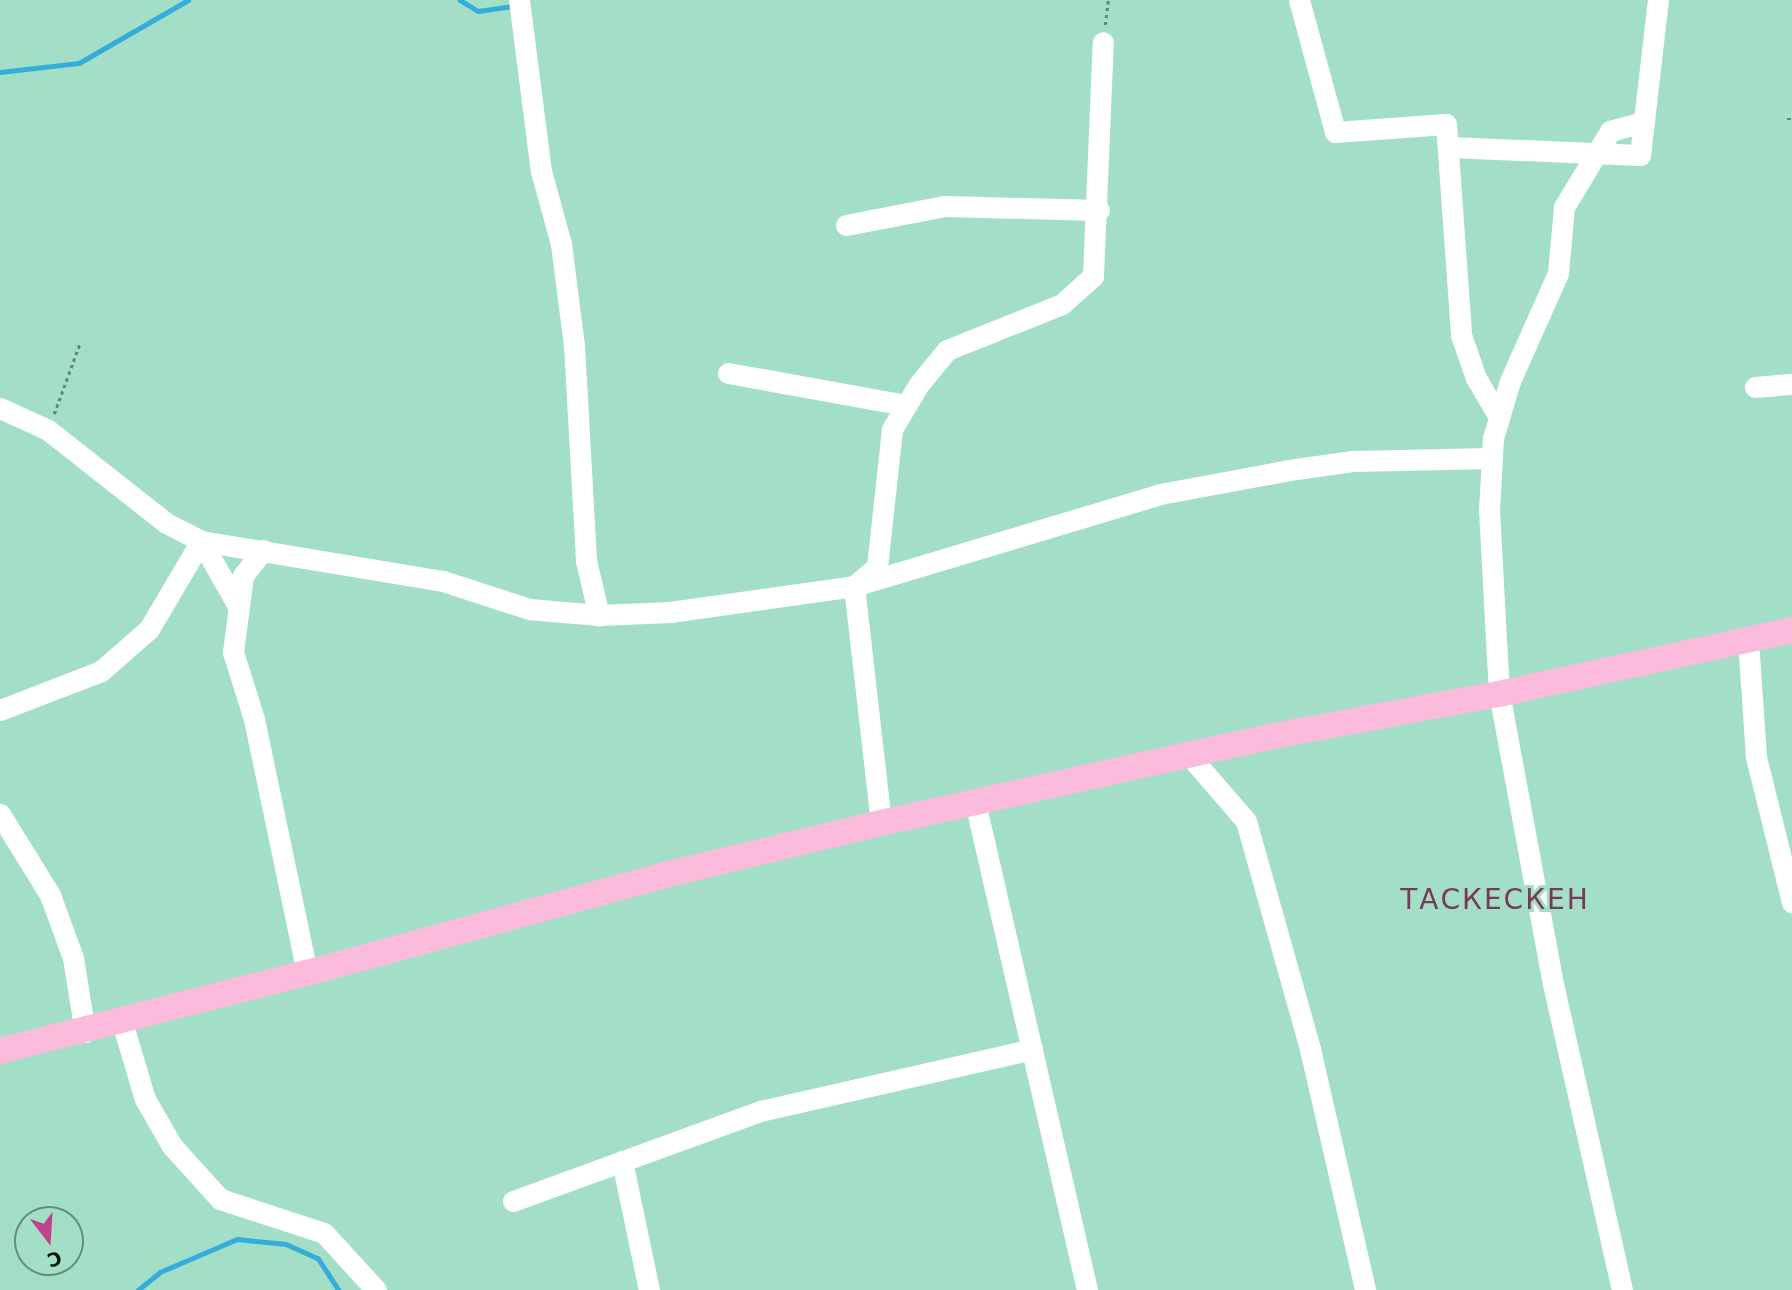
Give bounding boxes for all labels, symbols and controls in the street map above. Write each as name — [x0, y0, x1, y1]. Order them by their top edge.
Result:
district label: ТАСКЕСКЕН — [1401, 883, 1589, 917]
north arrow — [14, 1206, 84, 1276]
text: С — [45, 1247, 64, 1272]

